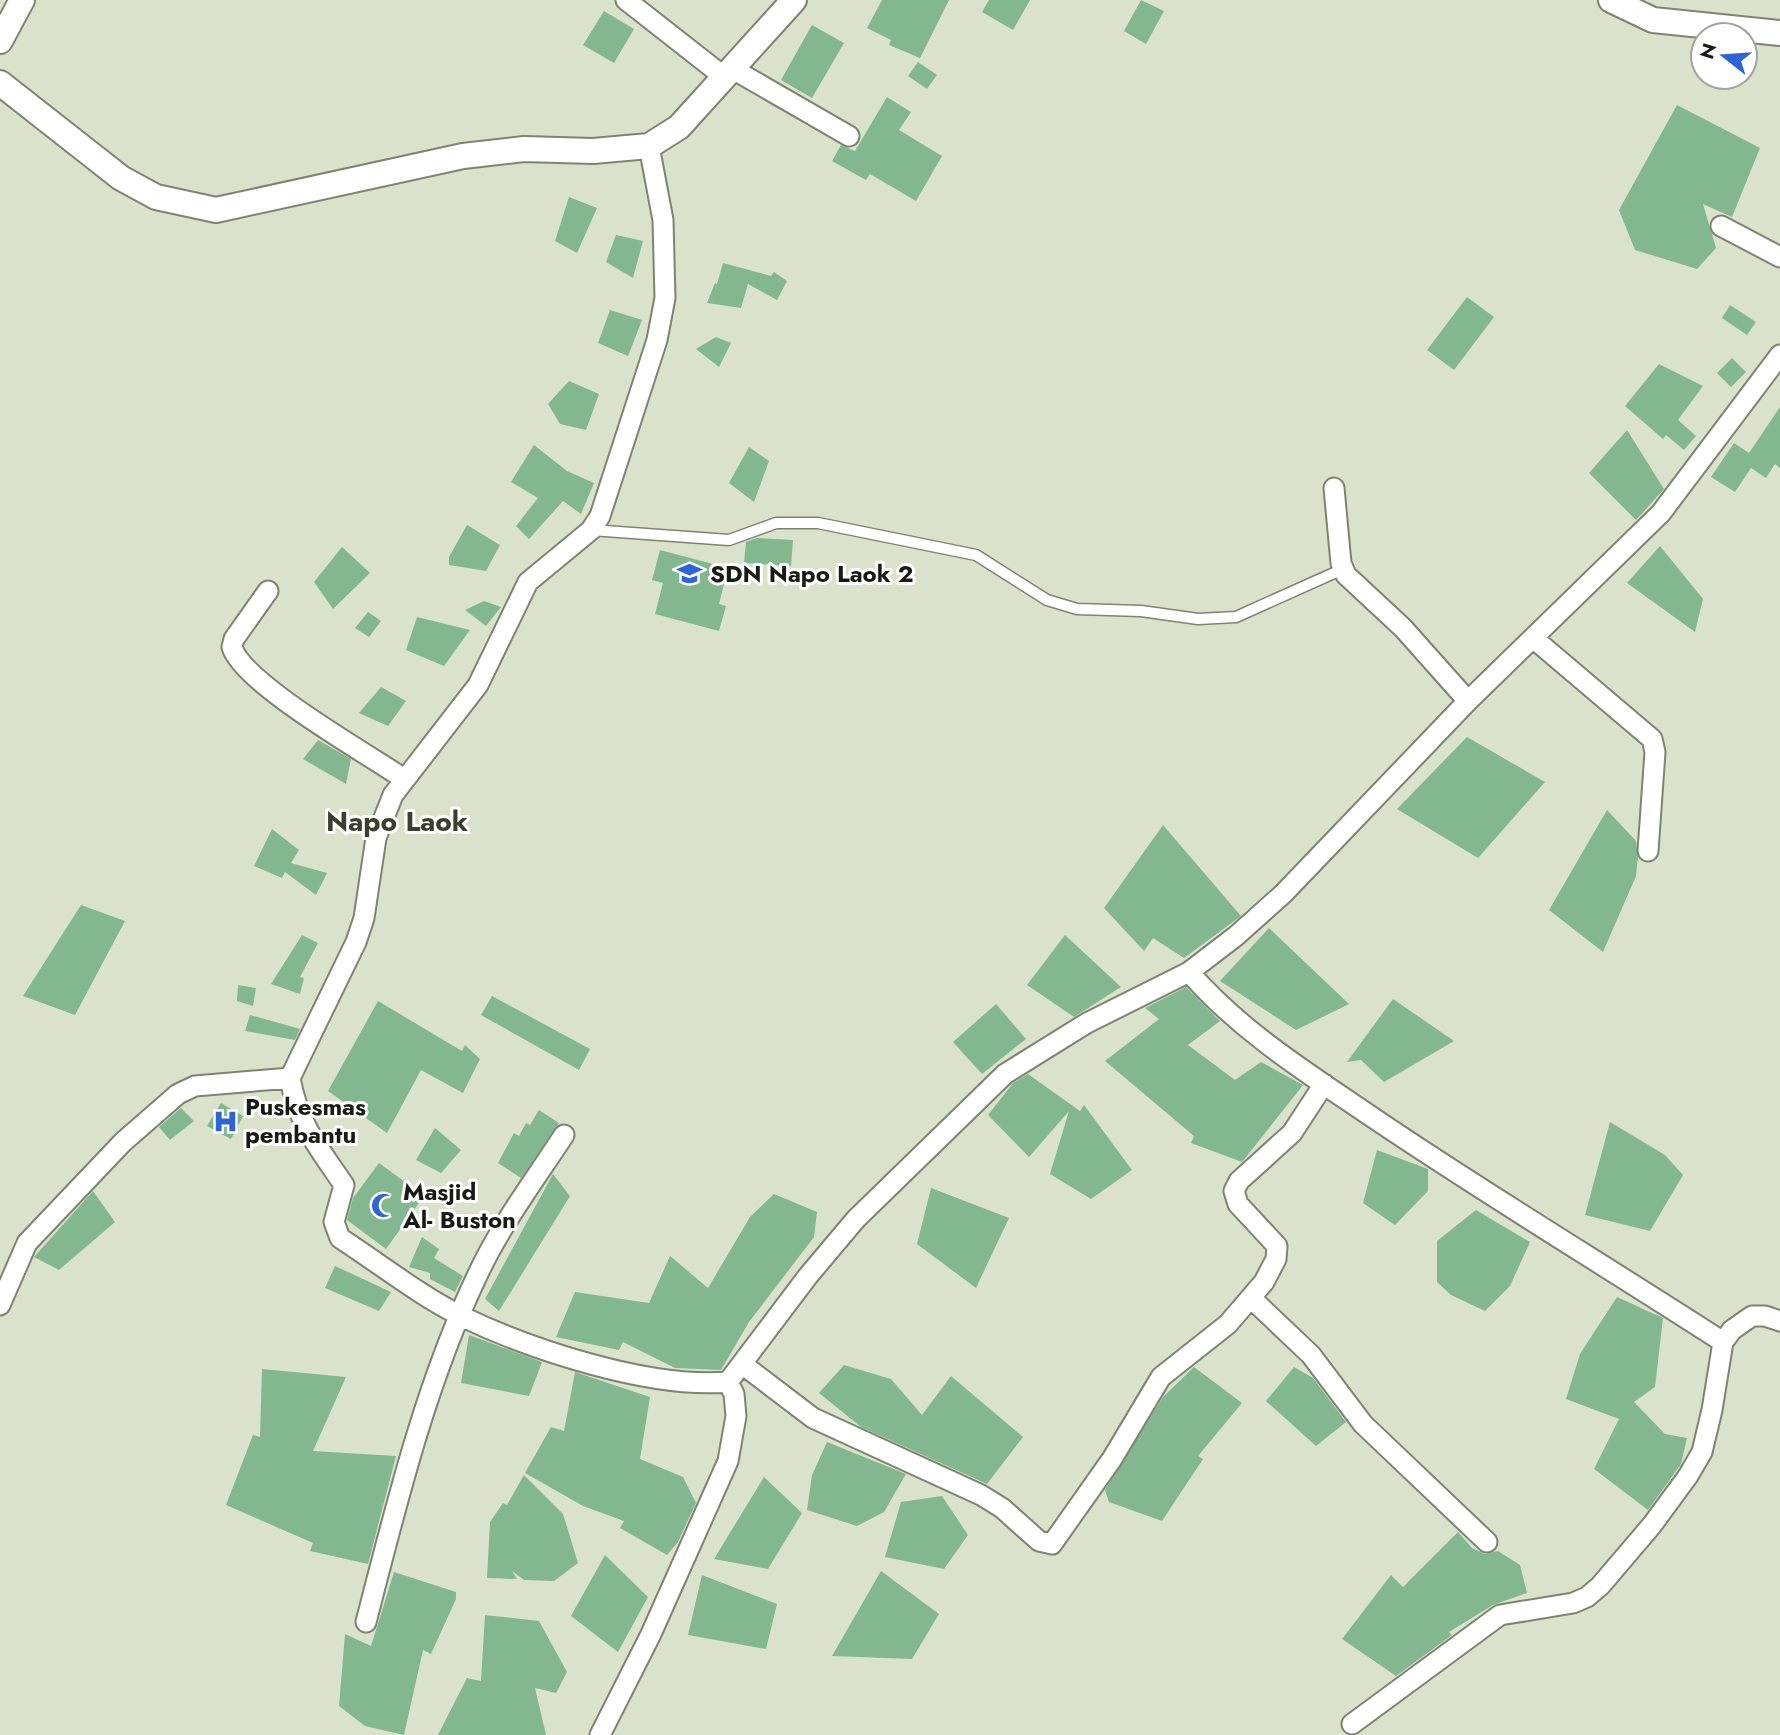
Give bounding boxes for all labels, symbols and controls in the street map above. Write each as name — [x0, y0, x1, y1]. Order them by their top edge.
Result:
north arrow — [1689, 21, 1759, 91]
text: N — [1693, 40, 1723, 62]
place label: SDN Napo Laok 2 — [710, 556, 914, 591]
school or university icon: SDN Napo Laok 2 — [676, 560, 704, 588]
district label: Napo Laok — [326, 801, 468, 842]
place label: Puskesmas pembantu — [245, 1089, 366, 1152]
hospital icon: Puskesmas pembantu — [211, 1107, 239, 1135]
place label: Masjid Al- Buston — [402, 1174, 516, 1237]
mosque icon: Masjid Al- Buston — [369, 1192, 397, 1220]

